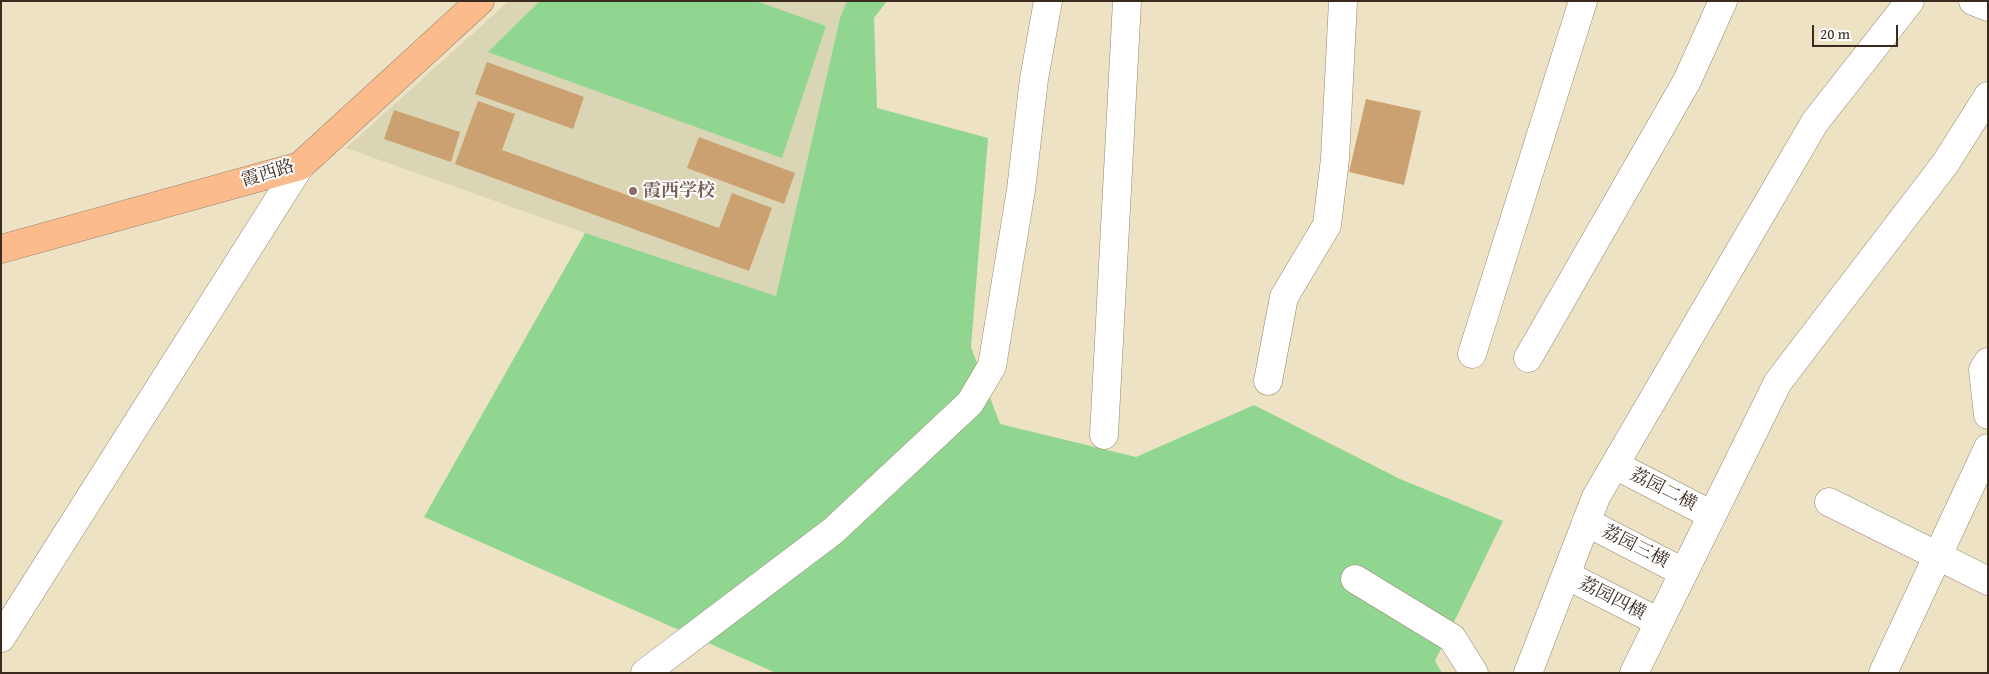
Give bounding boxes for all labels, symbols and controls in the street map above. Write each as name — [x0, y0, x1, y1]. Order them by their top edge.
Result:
scale bar — [1814, 15, 1900, 47]
text: 20 m — [1820, 23, 1850, 44]
street label: 霞西路 — [239, 156, 297, 192]
place label: 霞西学校 — [643, 180, 715, 202]
marker: 霞西学校 — [627, 185, 639, 197]
street label: 荔园二横 — [1626, 464, 1700, 516]
street label: 荔园三横 — [1598, 521, 1672, 573]
street label: 荔园四横 — [1575, 573, 1649, 625]

